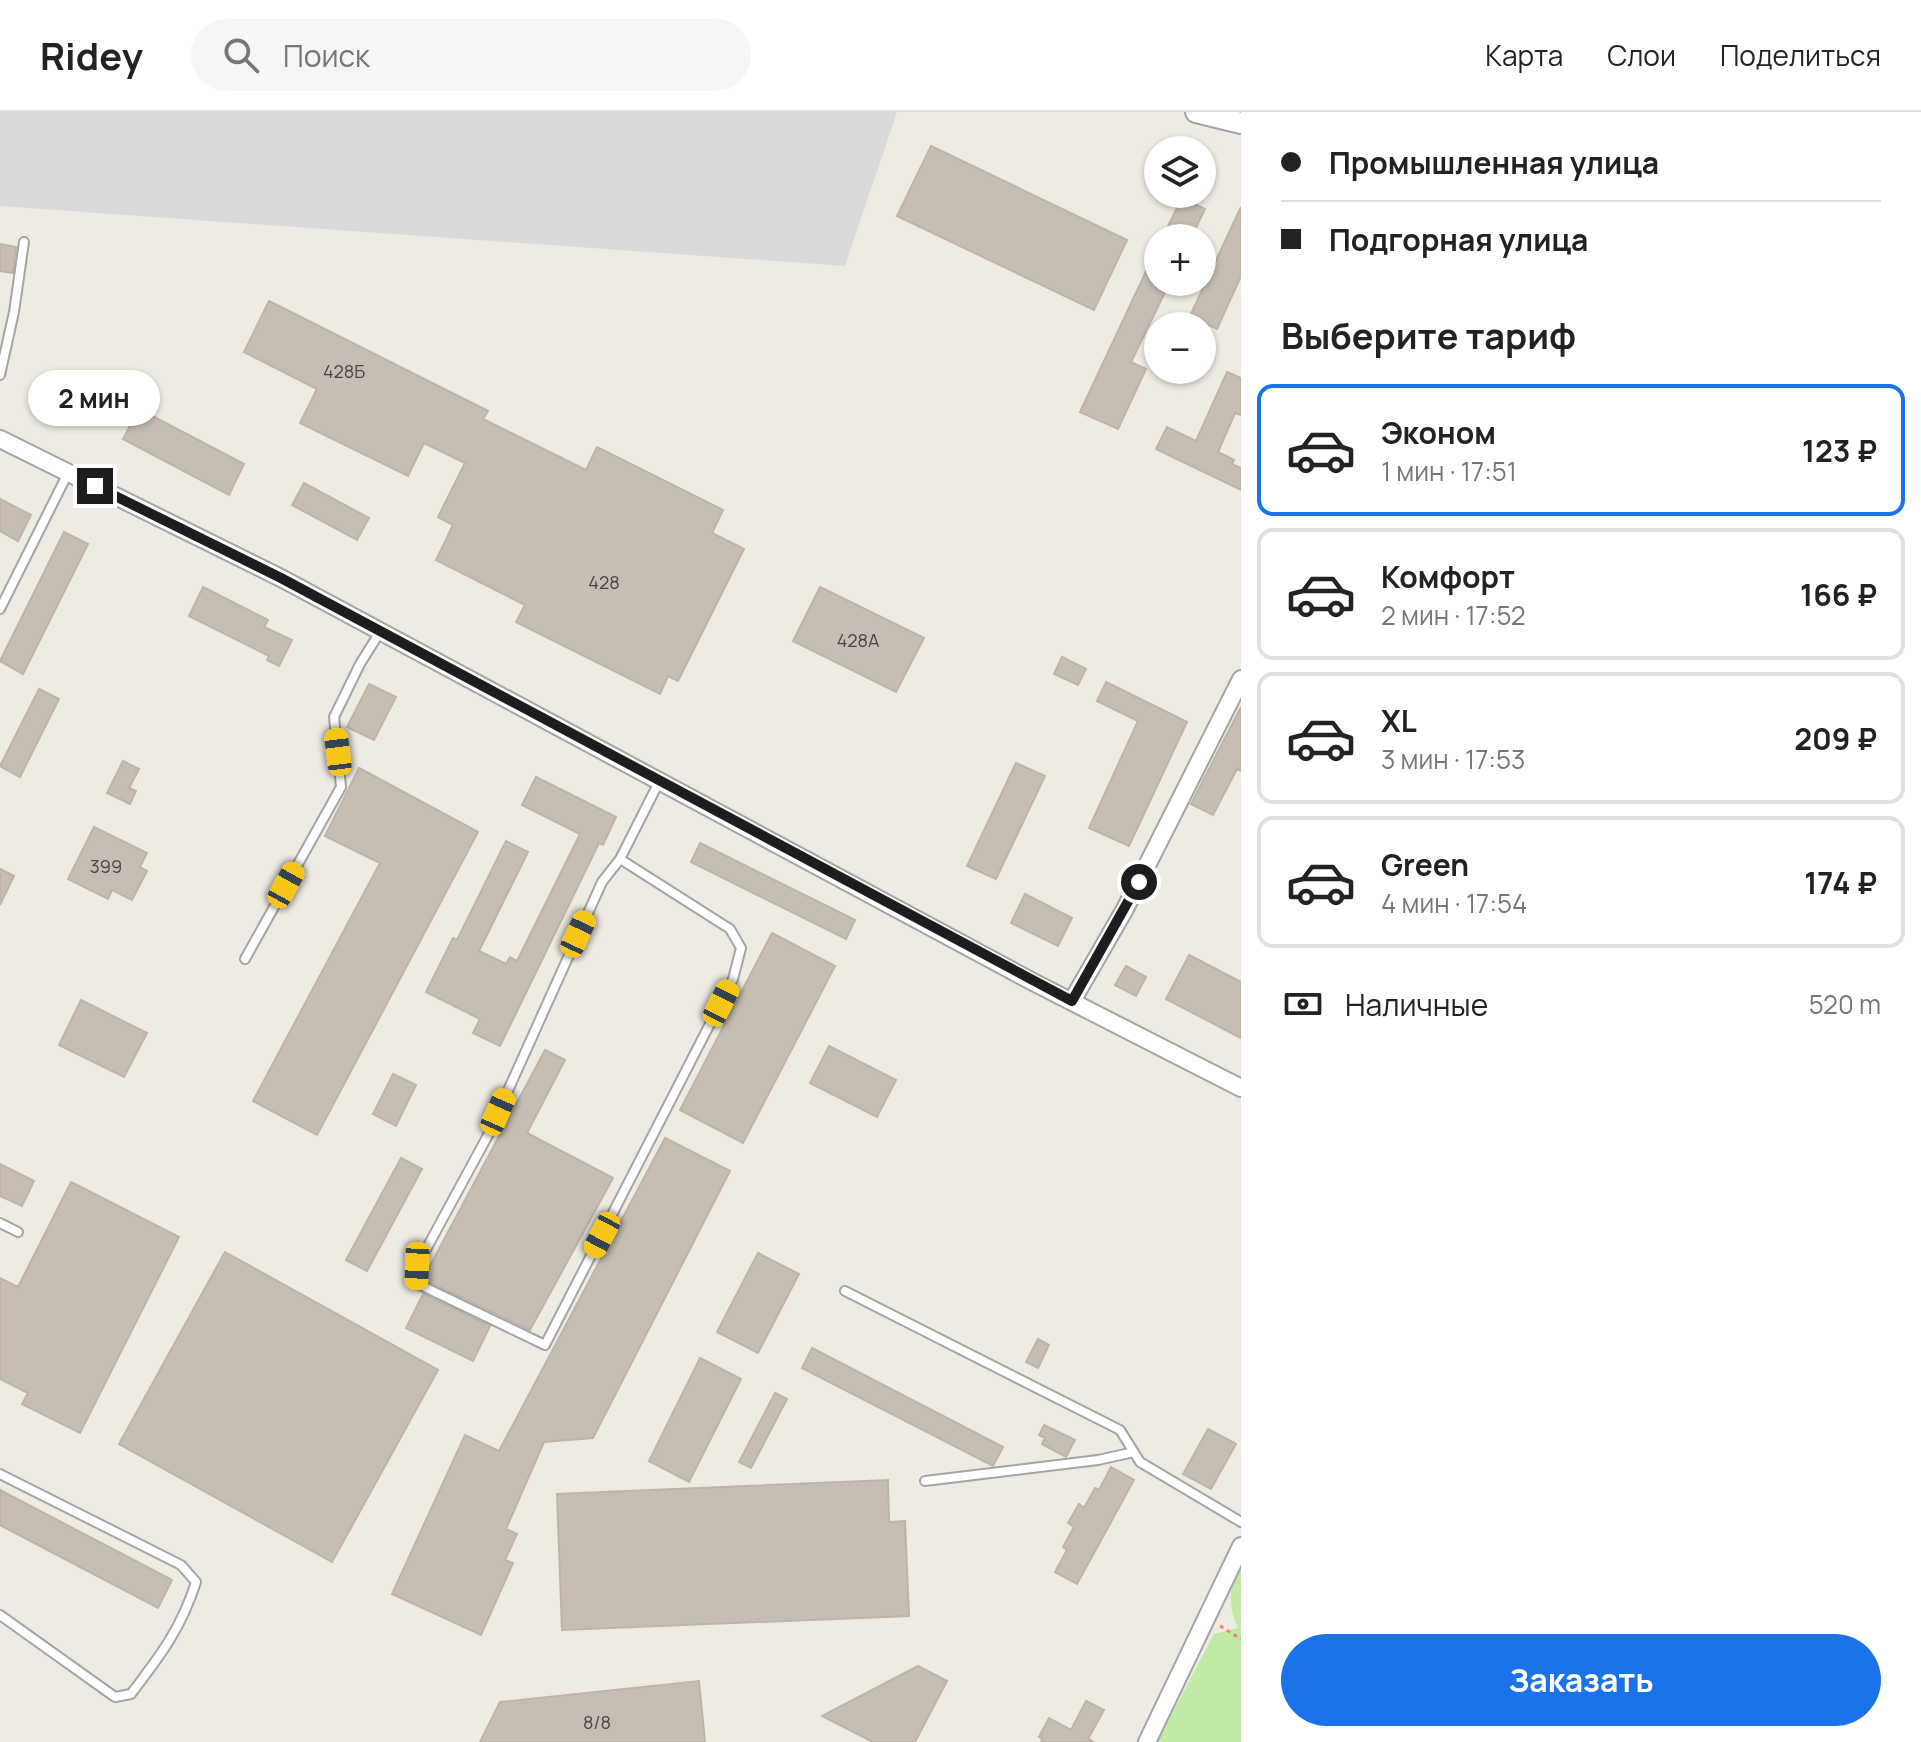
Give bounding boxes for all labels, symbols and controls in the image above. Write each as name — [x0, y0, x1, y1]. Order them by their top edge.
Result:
search box — [191, 19, 751, 91]
text: Ridey — [40, 29, 143, 81]
icon: search — [219, 33, 263, 77]
text: Поиск — [283, 35, 370, 76]
text: Карта — [1485, 36, 1563, 74]
text: Слои — [1607, 36, 1676, 74]
text: Поделиться — [1720, 36, 1881, 74]
map controls — [1144, 136, 1216, 384]
button: layers — [1144, 136, 1216, 208]
text: Промышленная улица — [1329, 142, 1659, 183]
text: Подгорная улица — [1329, 219, 1588, 260]
button: + — [1144, 224, 1216, 296]
text: Выберите тариф — [1281, 311, 1576, 360]
button: − — [1144, 312, 1216, 384]
house number: 428Б — [323, 359, 365, 383]
callout: 2 мин — [29, 370, 161, 426]
text: 2 мин — [58, 380, 130, 416]
text: Эконом — [1381, 412, 1496, 453]
icon: car — [1285, 414, 1357, 486]
text: 123 ₽ — [1802, 430, 1877, 471]
text: 1 мин · 17:51 — [1381, 453, 1517, 489]
route end — [77, 468, 113, 504]
text: Комфорт — [1381, 556, 1515, 597]
icon: car — [1285, 558, 1357, 630]
house number: 428 — [588, 570, 620, 594]
text: 166 ₽ — [1800, 574, 1877, 615]
text: 2 мин · 17:52 — [1381, 597, 1526, 633]
house number: 428А — [837, 628, 880, 652]
text: XL — [1381, 700, 1417, 741]
icon: car — [1285, 702, 1357, 774]
text: 209 ₽ — [1794, 718, 1877, 759]
car — [323, 727, 353, 777]
text: 3 мин · 17:53 — [1381, 741, 1525, 777]
text: Green — [1381, 844, 1469, 885]
icon: car — [1285, 846, 1357, 918]
house number: 399 — [90, 854, 122, 878]
car — [264, 858, 308, 912]
text: 174 ₽ — [1804, 862, 1877, 903]
route start — [1121, 864, 1157, 900]
text: 4 мин · 17:54 — [1381, 885, 1527, 921]
car — [557, 907, 599, 961]
car — [699, 976, 743, 1030]
icon: cash — [1281, 982, 1325, 1026]
text: Наличные — [1345, 984, 1488, 1025]
text: 520 m — [1809, 986, 1881, 1022]
car — [477, 1085, 519, 1139]
car — [580, 1208, 624, 1262]
car — [404, 1242, 430, 1290]
button: Заказать — [1281, 1634, 1881, 1726]
house number: 8/8 — [583, 1710, 611, 1734]

